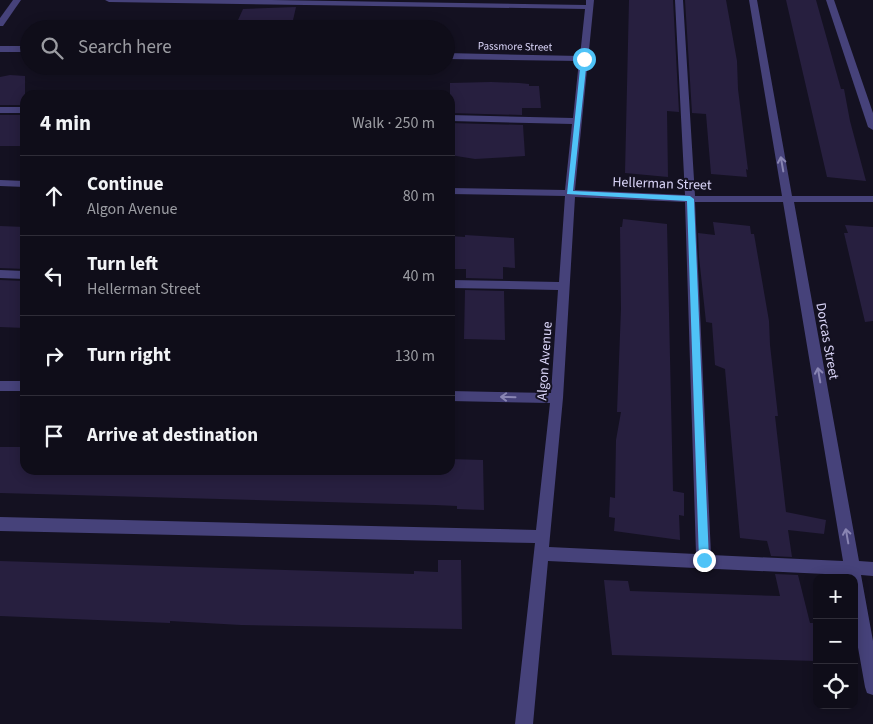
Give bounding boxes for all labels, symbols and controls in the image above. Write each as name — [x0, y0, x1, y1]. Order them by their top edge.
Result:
search box — [20, 20, 455, 75]
icon: search — [38, 34, 66, 62]
text: Search here — [78, 34, 172, 61]
street label: Passmore Street — [478, 38, 553, 55]
route start — [573, 48, 596, 71]
text: 4 min — [40, 108, 91, 138]
text: Walk · 250 m — [352, 112, 435, 134]
one-way arrow — [776, 156, 786, 172]
text: Continue — [87, 171, 164, 198]
street label: Hellerman Street — [612, 172, 712, 196]
icon: ahead — [40, 182, 68, 210]
text: 80 m — [403, 185, 435, 207]
text: Algon Avenue — [87, 198, 178, 220]
text: Turn left — [87, 251, 158, 278]
icon: left — [40, 262, 68, 290]
text: 40 m — [403, 265, 435, 287]
text: Hellerman Street — [87, 278, 200, 300]
street label: Dorcas Street — [810, 301, 844, 382]
street label: Algon Avenue — [532, 321, 558, 401]
icon: right — [40, 342, 68, 370]
text: Turn right — [87, 342, 171, 369]
text: 130 m — [395, 345, 435, 367]
one-way arrow — [813, 368, 823, 384]
one-way arrow — [500, 393, 516, 402]
icon: arrive — [40, 422, 68, 450]
text: Arrive at destination — [87, 422, 258, 449]
one-way arrow — [841, 528, 851, 544]
route end — [693, 549, 716, 572]
map controls — [813, 574, 858, 709]
button: + — [813, 574, 858, 619]
button: − — [813, 619, 858, 664]
button: locate — [813, 664, 858, 709]

